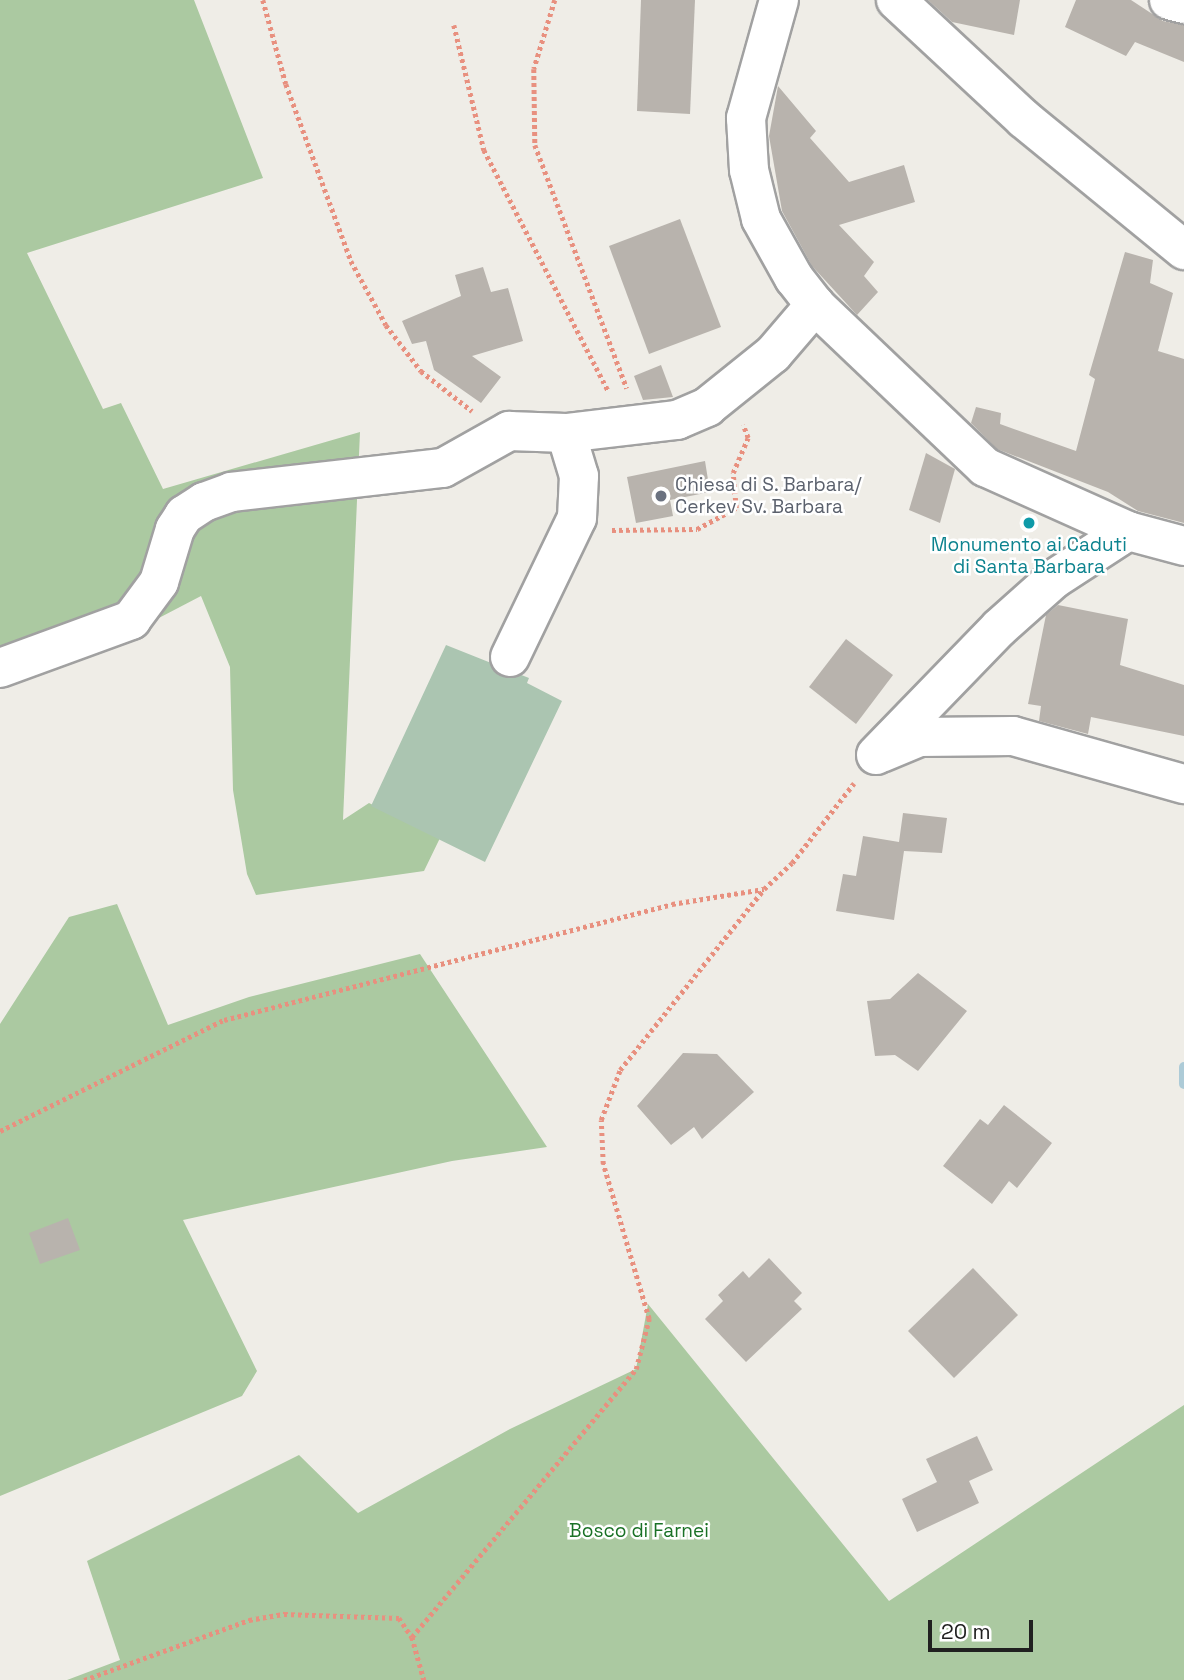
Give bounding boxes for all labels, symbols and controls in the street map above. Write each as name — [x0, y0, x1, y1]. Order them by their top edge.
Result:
place label: Chiesa di S. Barbara/ Cerkev Sv. Barbara — [675, 474, 862, 518]
marker: Chiesa di S. Barbara/ Cerkev Sv. Barbara — [653, 488, 669, 504]
marker: Monumento ai Caduti di Santa Barbara — [1021, 515, 1037, 531]
place label: Monumento ai Caduti di Santa Barbara — [931, 534, 1127, 578]
park label: Bosco di Farnei — [569, 1520, 709, 1542]
scale bar — [932, 1606, 1037, 1650]
text: 20 m — [941, 1618, 991, 1645]

